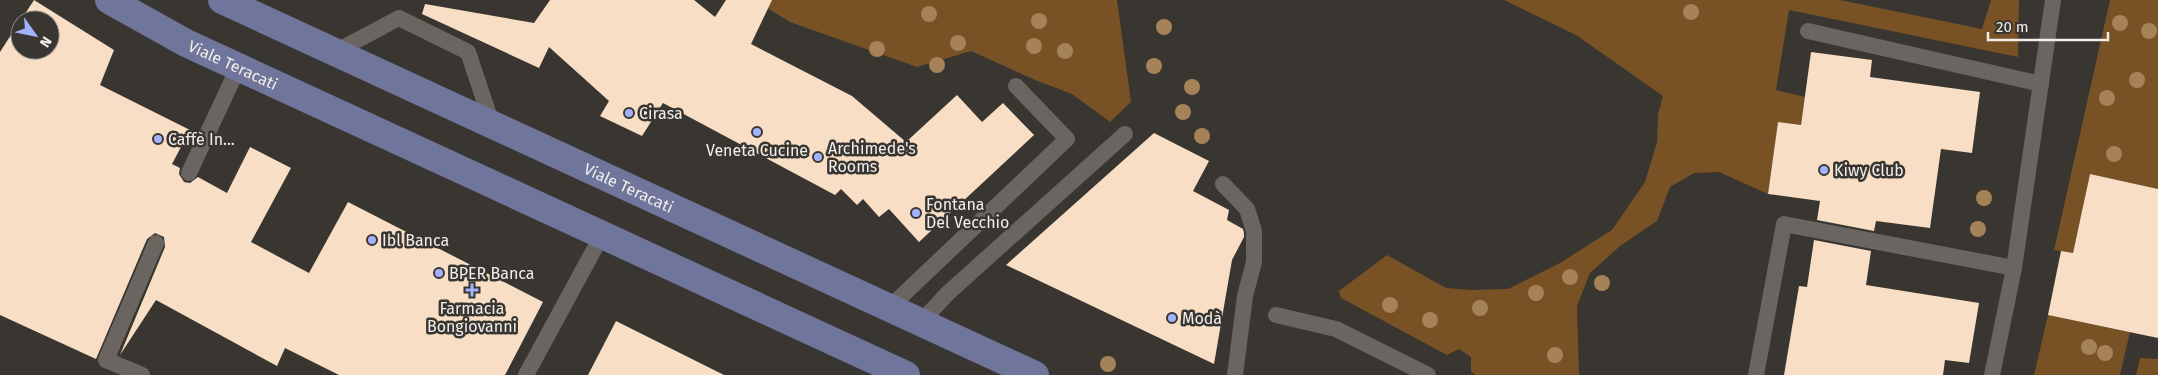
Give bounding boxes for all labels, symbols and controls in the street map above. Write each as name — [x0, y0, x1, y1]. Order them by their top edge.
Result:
north arrow — [10, 10, 60, 60]
scale bar — [1988, 10, 2108, 42]
text: 20 m — [1996, 18, 2029, 36]
text: N — [36, 33, 55, 50]
street label: Viale Teracati — [185, 36, 281, 94]
place label: Cirasa — [639, 104, 683, 123]
marker: Cirasa — [623, 107, 635, 119]
marker: Veneta Cucine — [751, 126, 763, 138]
place label: Caffè In... — [168, 130, 235, 149]
marker: Caffè In... — [152, 133, 164, 145]
place label: Archimede's Rooms — [828, 139, 916, 176]
place label: Veneta Cucine — [706, 141, 808, 160]
marker: Archimede's Rooms — [812, 151, 824, 163]
street label: Viale Teracati — [581, 159, 676, 217]
place label: Kiwy Club — [1834, 161, 1904, 180]
marker: Kiwy Club — [1818, 164, 1830, 176]
place label: Fontana Del Vecchio — [926, 195, 1009, 232]
marker: Fontana Del Vecchio — [910, 207, 922, 219]
place label: Ibl Banca — [382, 231, 449, 250]
marker: Ibl Banca — [366, 234, 378, 246]
place label: BPER Banca — [449, 264, 535, 283]
marker: BPER Banca — [433, 267, 445, 279]
marker: Farmacia Bongiovanni — [466, 284, 478, 296]
place label: Farmacia Bongiovanni — [427, 299, 517, 336]
place label: Modà — [1182, 309, 1222, 328]
marker: Modà — [1166, 312, 1178, 324]

